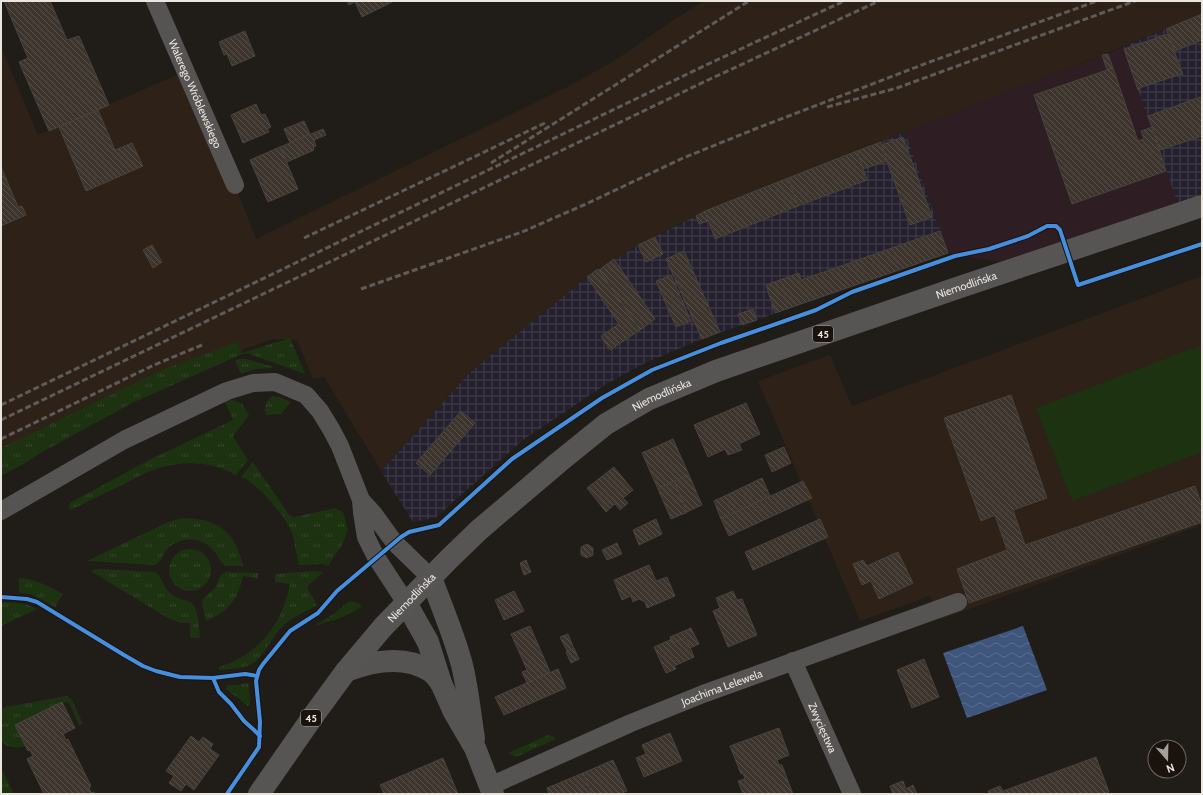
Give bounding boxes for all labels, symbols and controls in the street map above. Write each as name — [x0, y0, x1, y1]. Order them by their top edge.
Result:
street label: Walerego Wróblewskiego — [165, 37, 225, 150]
street label: Niemodlińska — [934, 268, 999, 302]
road number: 45 — [813, 326, 833, 342]
street label: Niemodlińska — [630, 375, 694, 414]
street label: Niemodlińska — [384, 570, 439, 625]
street label: Joachima Lelewela — [678, 666, 765, 709]
street label: Zwycięstwa — [805, 700, 840, 756]
road number: 45 — [301, 710, 321, 726]
north arrow — [1147, 739, 1187, 779]
text: N — [1164, 760, 1176, 776]

